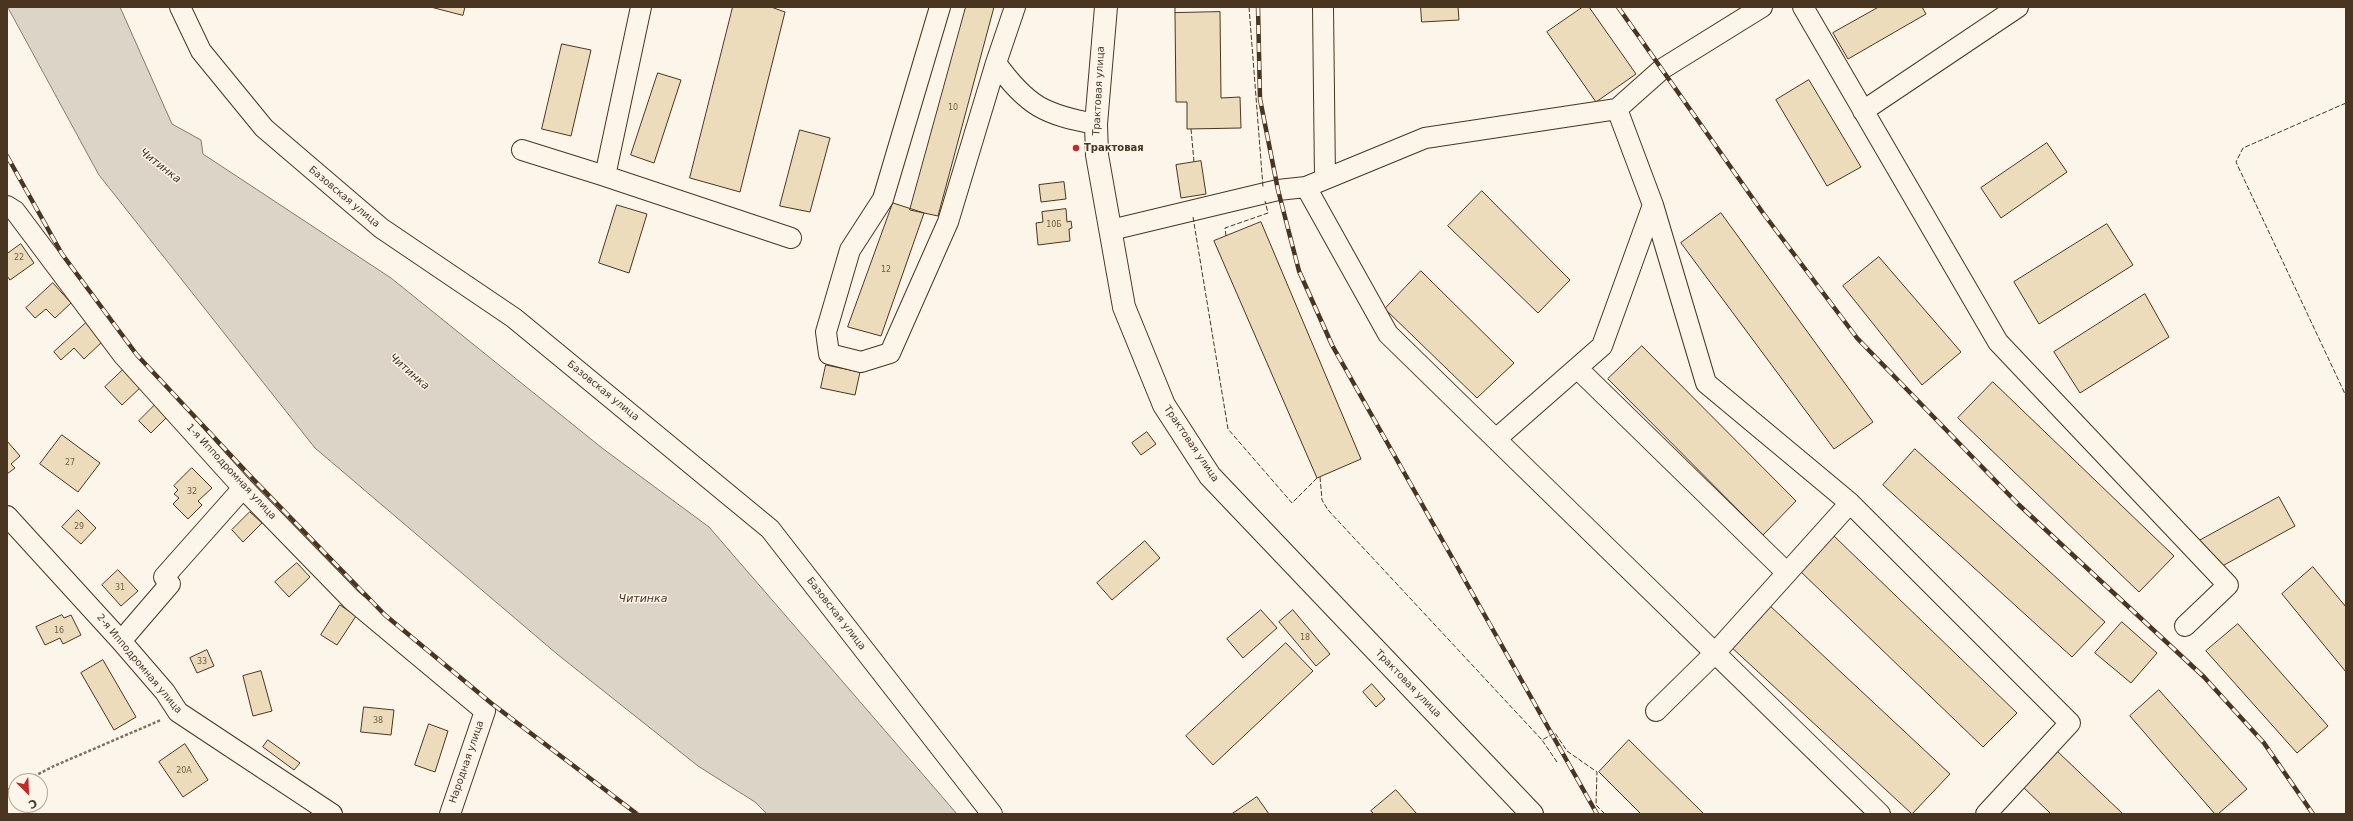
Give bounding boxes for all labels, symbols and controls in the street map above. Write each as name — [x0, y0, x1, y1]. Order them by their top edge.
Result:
street label: Трактовая улица — [1091, 46, 1107, 136]
house number: 10 — [948, 103, 958, 113]
place label: Трактовая — [1084, 142, 1144, 154]
marker: Трактовая — [1071, 143, 1081, 153]
water label: Читинка — [137, 146, 183, 186]
street label: Базовская улица — [306, 164, 382, 230]
house number: 10Б — [1046, 220, 1062, 230]
house number: 22 — [14, 253, 24, 263]
house number: 12 — [881, 265, 891, 275]
water label: Читинка — [386, 351, 432, 393]
street label: Базовская улица — [565, 358, 641, 424]
street label: Трактовая улица — [1161, 404, 1221, 484]
street label: 1-я Ипподромная улица — [184, 422, 278, 522]
house number: 27 — [65, 458, 75, 468]
house number: 32 — [187, 487, 197, 497]
house number: 29 — [74, 522, 84, 532]
street label: Базовская улица — [804, 575, 868, 653]
house number: 31 — [115, 583, 125, 593]
water label: Читинка — [619, 592, 667, 606]
street label: 2-я Ипподромная улица — [94, 612, 184, 716]
house number: 16 — [54, 626, 64, 636]
house number: 18 — [1300, 633, 1310, 643]
street label: Трактовая улица — [1373, 648, 1443, 720]
house number: 33 — [197, 657, 207, 667]
house number: 38 — [373, 716, 383, 726]
street label: Народная улица — [447, 719, 487, 805]
house number: 20А — [176, 766, 192, 776]
north arrow — [8, 773, 48, 813]
text: С — [26, 796, 39, 811]

